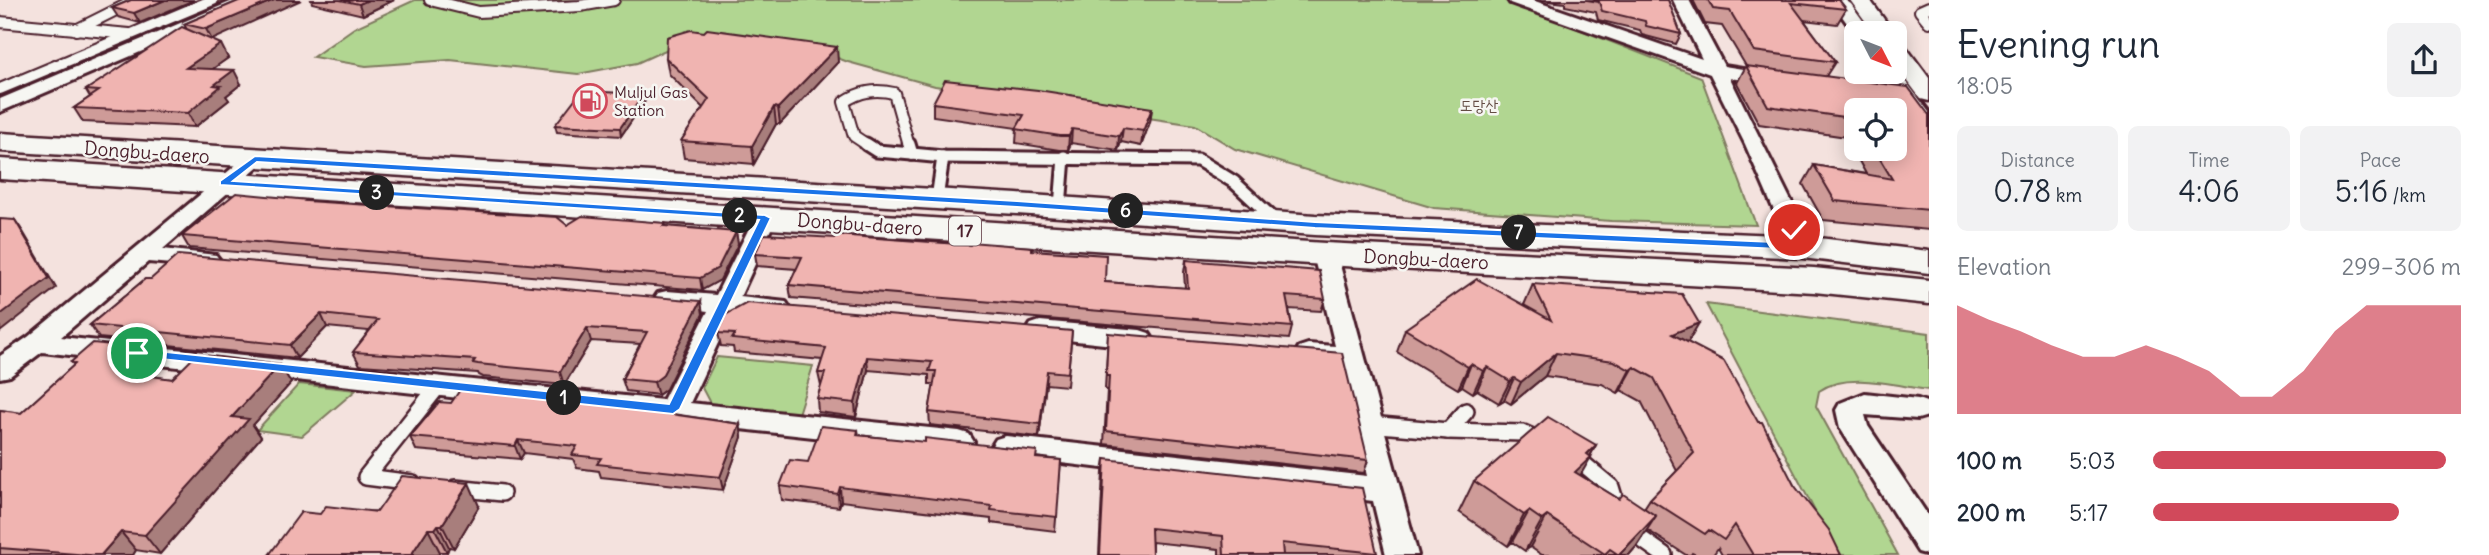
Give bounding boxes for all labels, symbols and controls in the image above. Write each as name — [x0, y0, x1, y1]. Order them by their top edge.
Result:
north arrow — [1844, 21, 1908, 84]
map controls — [1844, 21, 1907, 161]
text: Evening run — [1957, 21, 2160, 68]
button: share — [2387, 23, 2461, 97]
text: 18:05 — [1957, 71, 2013, 100]
fuel station icon: Muljul Gas Station — [571, 82, 609, 120]
place label: Muljul Gas Station — [614, 82, 688, 120]
park label: 도당산 — [1460, 95, 1498, 115]
button: locate — [1844, 98, 1907, 161]
street label: Dongbu-daero — [84, 136, 210, 168]
text: Distance — [2001, 148, 2075, 172]
text: Time — [2188, 148, 2230, 172]
text: Pace — [2360, 148, 2401, 172]
text: 0.78 — [1993, 172, 2051, 210]
text: 4:06 — [2178, 172, 2240, 210]
text: 5:16 — [2335, 172, 2388, 210]
pin: 3 — [360, 176, 394, 210]
text: 3 — [371, 180, 382, 204]
text: km — [2051, 183, 2082, 207]
text: /km — [2388, 183, 2426, 207]
pin: 6 — [1108, 194, 1144, 228]
pin: 2 — [722, 198, 758, 234]
text: 6 — [1120, 198, 1131, 222]
pin — [1764, 200, 1824, 260]
text: 2 — [734, 203, 745, 227]
street label: Dongbu-daero — [797, 208, 923, 240]
icon: check — [1775, 211, 1813, 249]
road number: 17 — [949, 216, 981, 246]
pin: 7 — [1502, 216, 1536, 250]
text: 7 — [1514, 220, 1523, 244]
street label: Dongbu-daero — [1363, 244, 1489, 274]
text: Elevation — [1957, 252, 2051, 281]
text: 299–306 m — [2342, 252, 2461, 281]
pin — [107, 323, 167, 383]
icon: arrive — [118, 334, 156, 372]
pin: 1 — [546, 380, 582, 416]
text: 1 — [560, 385, 567, 409]
text: 100 m — [1957, 446, 2022, 475]
text: 5:03 — [2069, 446, 2116, 475]
text: 200 m — [1957, 498, 2026, 527]
text: 5:17 — [2069, 498, 2108, 527]

